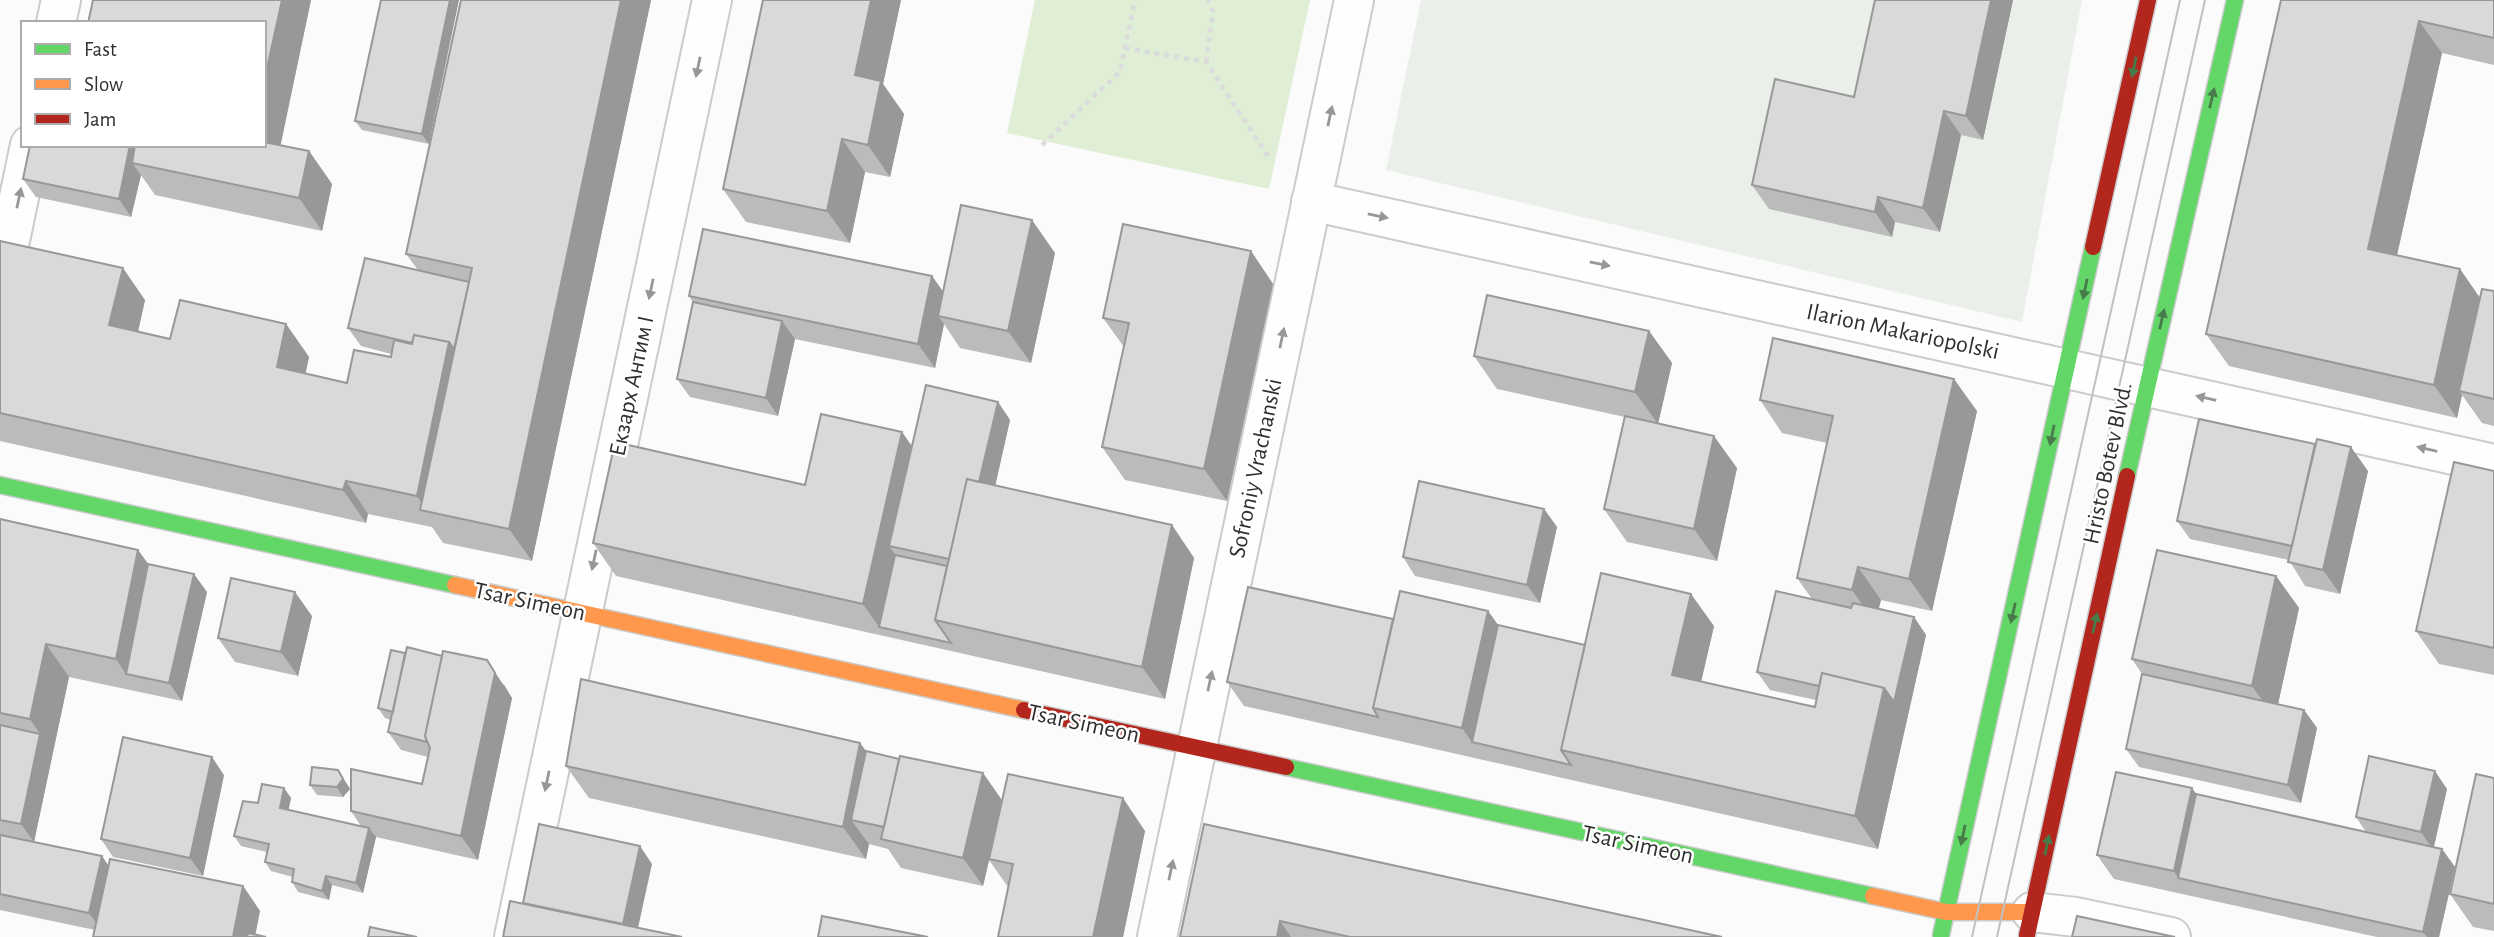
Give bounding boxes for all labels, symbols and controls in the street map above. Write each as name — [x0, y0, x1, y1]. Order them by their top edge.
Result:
legend — [21, 21, 266, 147]
text: Fast — [84, 39, 117, 60]
one-way arrow — [692, 56, 703, 78]
one-way arrow — [2128, 56, 2139, 78]
text: Slow — [84, 74, 123, 95]
one-way arrow — [2207, 86, 2218, 108]
one-way arrow — [1324, 105, 1335, 127]
text: Jam — [84, 109, 116, 130]
one-way arrow — [14, 187, 25, 209]
one-way arrow — [1367, 210, 1389, 221]
one-way arrow — [1589, 259, 1611, 270]
one-way arrow — [646, 278, 657, 300]
one-way arrow — [2079, 278, 2090, 300]
street label: Ilarion Makariopolski — [1804, 300, 2001, 364]
one-way arrow — [2157, 308, 2168, 330]
street label: Екзарх Антим I — [605, 314, 659, 459]
one-way arrow — [1277, 327, 1288, 349]
street label: Sofroniy Vrachanski — [1225, 376, 1287, 560]
street label: Hristo Botev Blvd. — [2079, 380, 2137, 546]
one-way arrow — [2194, 393, 2216, 404]
one-way arrow — [2047, 424, 2058, 446]
one-way arrow — [2416, 443, 2438, 454]
one-way arrow — [589, 549, 600, 571]
street label: Tsar Simeon — [472, 578, 588, 625]
one-way arrow — [2007, 602, 2018, 624]
one-way arrow — [2090, 612, 2101, 634]
one-way arrow — [1204, 670, 1215, 692]
street label: Tsar Simeon — [1026, 700, 1142, 747]
one-way arrow — [541, 770, 552, 792]
street label: Tsar Simeon — [1580, 821, 1696, 868]
one-way arrow — [1957, 824, 1968, 846]
one-way arrow — [2042, 834, 2053, 856]
one-way arrow — [1165, 859, 1176, 881]

